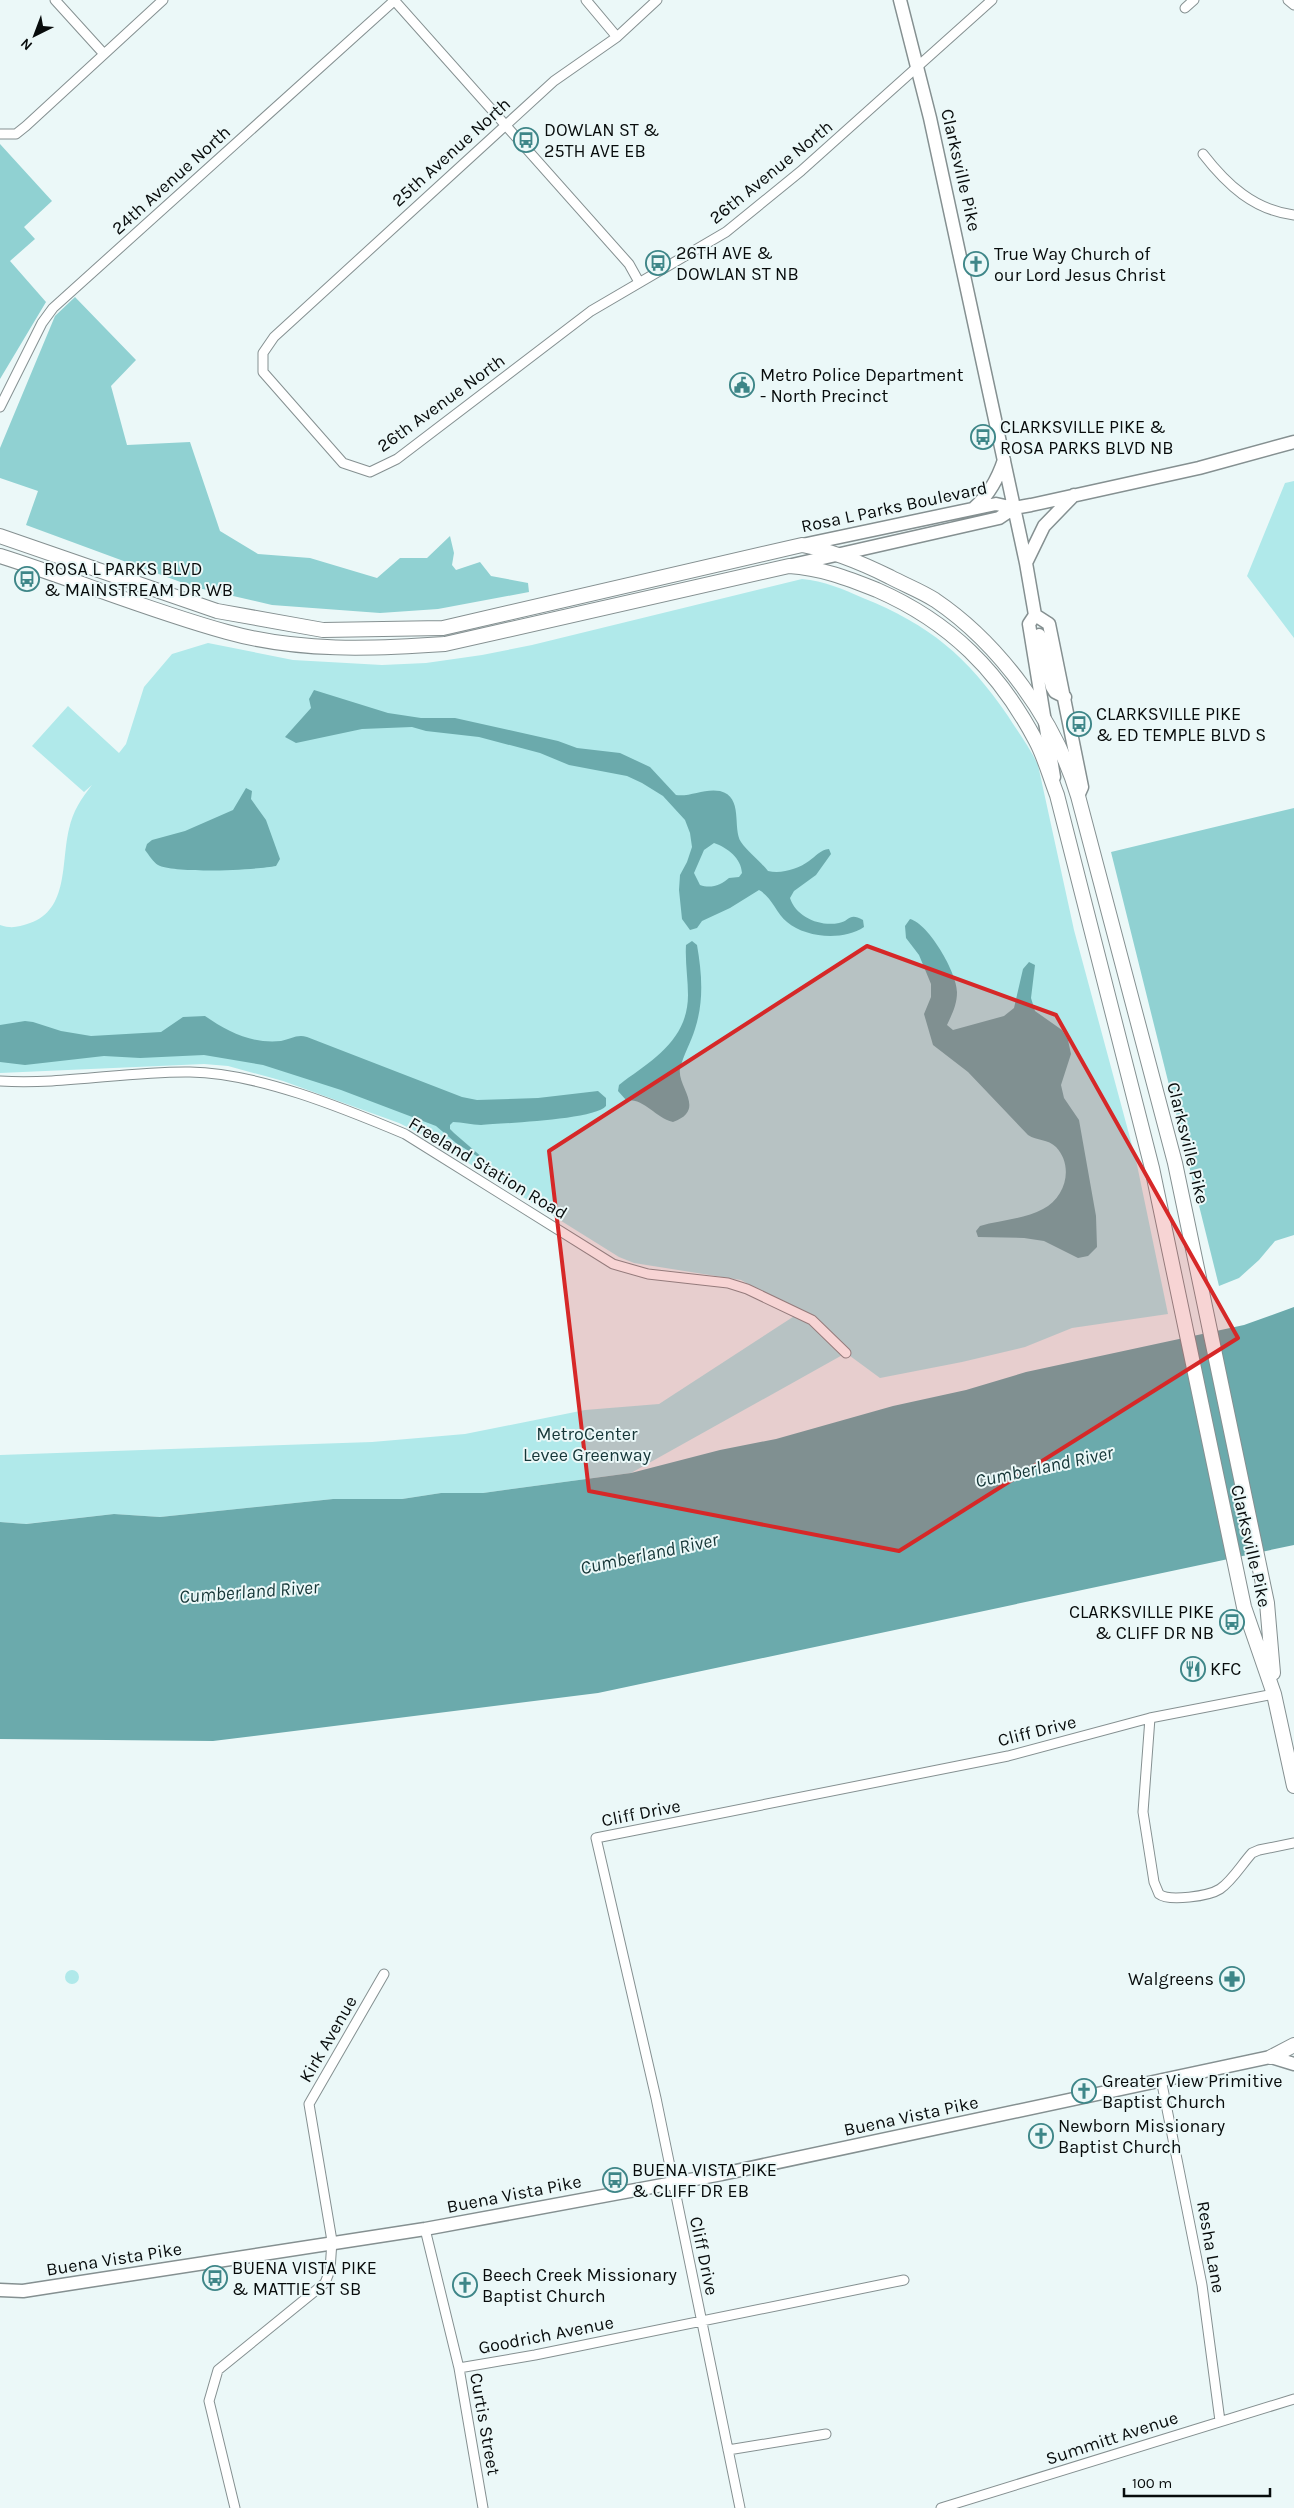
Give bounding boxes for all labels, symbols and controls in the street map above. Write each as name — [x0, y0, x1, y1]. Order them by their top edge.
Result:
north arrow — [10, 10, 60, 60]
text: N — [17, 35, 36, 54]
street label: 25th Avenue North — [387, 93, 515, 211]
street label: Clarksville Pike — [936, 107, 986, 233]
street label: 26th Avenue North — [705, 115, 837, 229]
place label: DOWLAN ST & 25TH AVE EB — [544, 119, 660, 162]
street label: 24th Avenue North — [107, 121, 235, 239]
bus stop icon: DOWLAN ST & 25TH AVE EB — [513, 127, 539, 153]
place label: 26TH AVE & DOWLAN ST NB — [676, 242, 799, 285]
place label: True Way Church of our Lord Jesus Christ — [994, 243, 1166, 286]
bus stop icon: 26TH AVE & DOWLAN ST NB — [645, 250, 671, 276]
church icon: True Way Church of our Lord Jesus Christ — [963, 251, 989, 277]
street label: 26th Avenue North — [373, 349, 509, 457]
place label: Metro Police Department - North Precinct — [760, 364, 964, 407]
public building icon: Metro Police Department - North Precinct — [729, 372, 755, 398]
place label: CLARKSVILLE PIKE & ROSA PARKS BLVD NB — [1000, 416, 1173, 459]
bus stop icon: CLARKSVILLE PIKE & ROSA PARKS BLVD NB — [970, 424, 996, 450]
street label: Rosa L Parks Boulevard — [799, 477, 989, 537]
place label: ROSA L PARKS BLVD & MAINSTREAM DR WB — [44, 558, 233, 601]
bus stop icon: ROSA L PARKS BLVD & MAINSTREAM DR WB — [14, 566, 40, 592]
place label: CLARKSVILLE PIKE & ED TEMPLE BLVD S — [1096, 703, 1266, 746]
bus stop icon: CLARKSVILLE PIKE & ED TEMPLE BLVD S — [1066, 711, 1092, 737]
street label: Clarksville Pike — [1162, 1080, 1214, 1206]
street label: Freeland Station Road — [405, 1112, 571, 1224]
park label: MetroCenter Levee Greenway — [523, 1423, 652, 1466]
water label: Cumberland River — [973, 1441, 1117, 1492]
street label: Clarksville Pike — [1226, 1483, 1276, 1609]
water label: Cumberland River — [578, 1528, 722, 1579]
water label: Cumberland River — [178, 1576, 321, 1608]
place label: CLARKSVILLE PIKE & CLIFF DR NB — [1069, 1601, 1214, 1644]
bus stop icon: CLARKSVILLE PIKE & CLIFF DR NB — [1219, 1609, 1245, 1635]
restaurant icon: KFC — [1180, 1656, 1206, 1682]
place label: KFC — [1210, 1658, 1241, 1680]
street label: Cliff Drive — [995, 1711, 1079, 1751]
street label: Cliff Drive — [600, 1795, 682, 1831]
pharmacy icon: Walgreens — [1219, 1966, 1245, 1992]
place label: Walgreens — [1128, 1968, 1214, 1990]
street label: Kirk Avenue — [294, 1992, 362, 2086]
place label: Greater View Primitive Baptist Church — [1102, 2070, 1283, 2113]
church icon: Greater View Primitive Baptist Church — [1071, 2078, 1097, 2104]
street label: Buena Vista Pike — [842, 2091, 980, 2141]
place label: Newborn Missionary Baptist Church — [1058, 2115, 1226, 2158]
church icon: Newborn Missionary Baptist Church — [1028, 2123, 1054, 2149]
place label: BUENA VISTA PIKE & CLIFF DR EB — [632, 2159, 777, 2202]
bus stop icon: BUENA VISTA PIKE & CLIFF DR EB — [602, 2167, 628, 2193]
street label: Buena Vista Pike — [445, 2170, 583, 2218]
street label: Resha Lane — [1192, 2199, 1230, 2295]
street label: Cliff Drive — [685, 2215, 723, 2297]
street label: Buena Vista Pike — [45, 2237, 183, 2281]
place label: BUENA VISTA PIKE & MATTIE ST SB — [232, 2257, 377, 2300]
place label: Beech Creek Missionary Baptist Church — [482, 2264, 678, 2307]
bus stop icon: BUENA VISTA PIKE & MATTIE ST SB — [202, 2265, 228, 2291]
church icon: Beech Creek Missionary Baptist Church — [452, 2272, 478, 2298]
street label: Goodrich Avenue — [476, 2311, 616, 2359]
street label: Curtis Street — [465, 2371, 505, 2477]
street label: Summitt Avenue — [1043, 2406, 1181, 2470]
scale bar — [1124, 2466, 1270, 2498]
text: 100 m — [1132, 2474, 1172, 2492]

